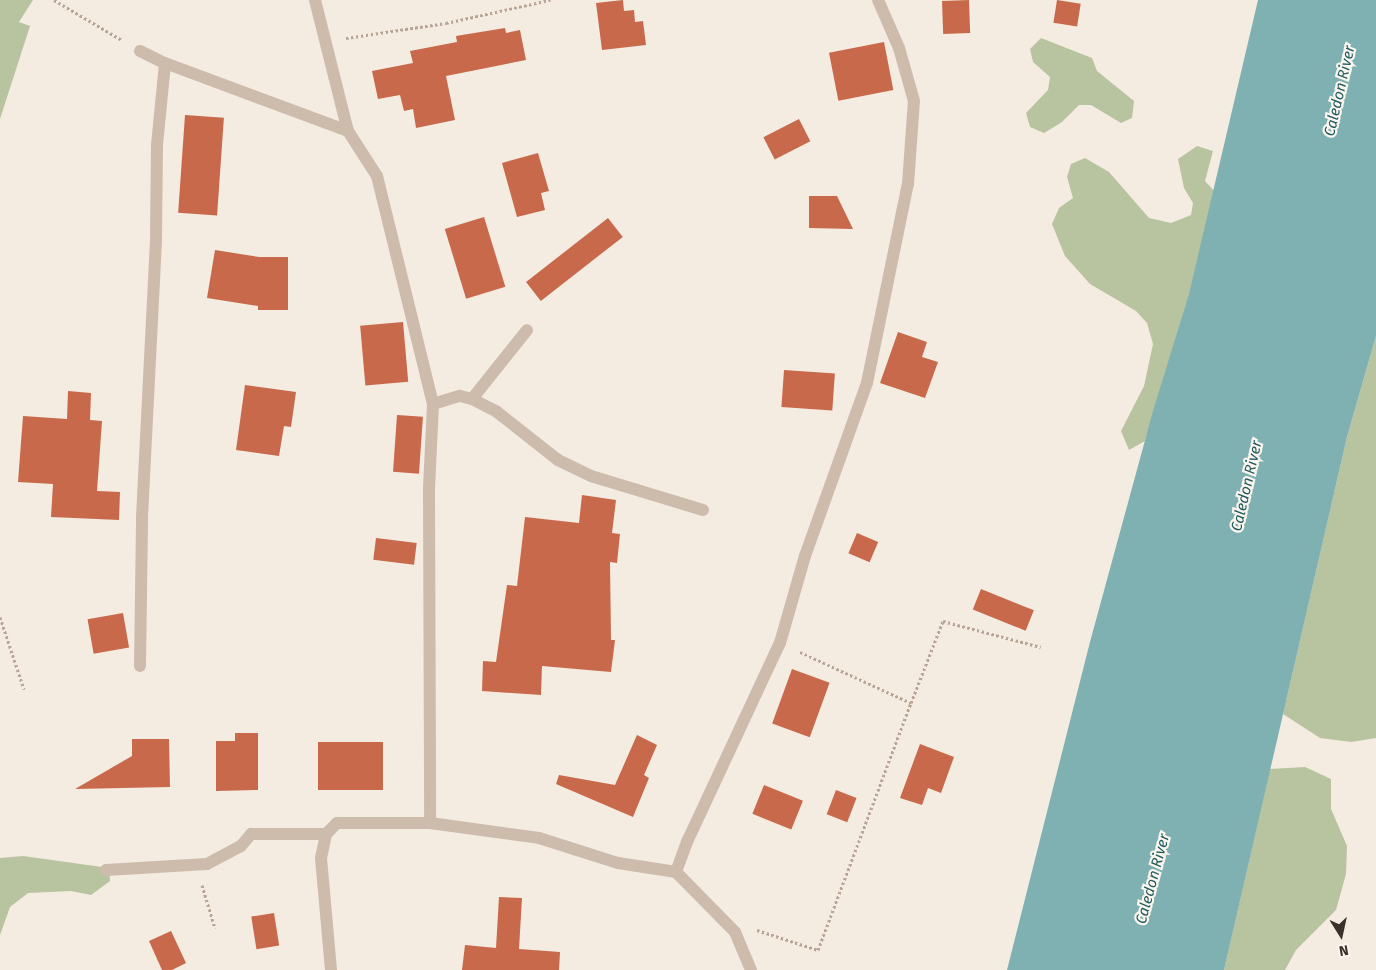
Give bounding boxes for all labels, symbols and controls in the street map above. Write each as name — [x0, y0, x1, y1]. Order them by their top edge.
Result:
water label: Caledon River — [1321, 44, 1359, 138]
water label: Caledon River — [1228, 439, 1266, 533]
water label: Caledon River — [1132, 832, 1174, 926]
north arrow — [1316, 910, 1366, 960]
text: N — [1338, 941, 1350, 959]

